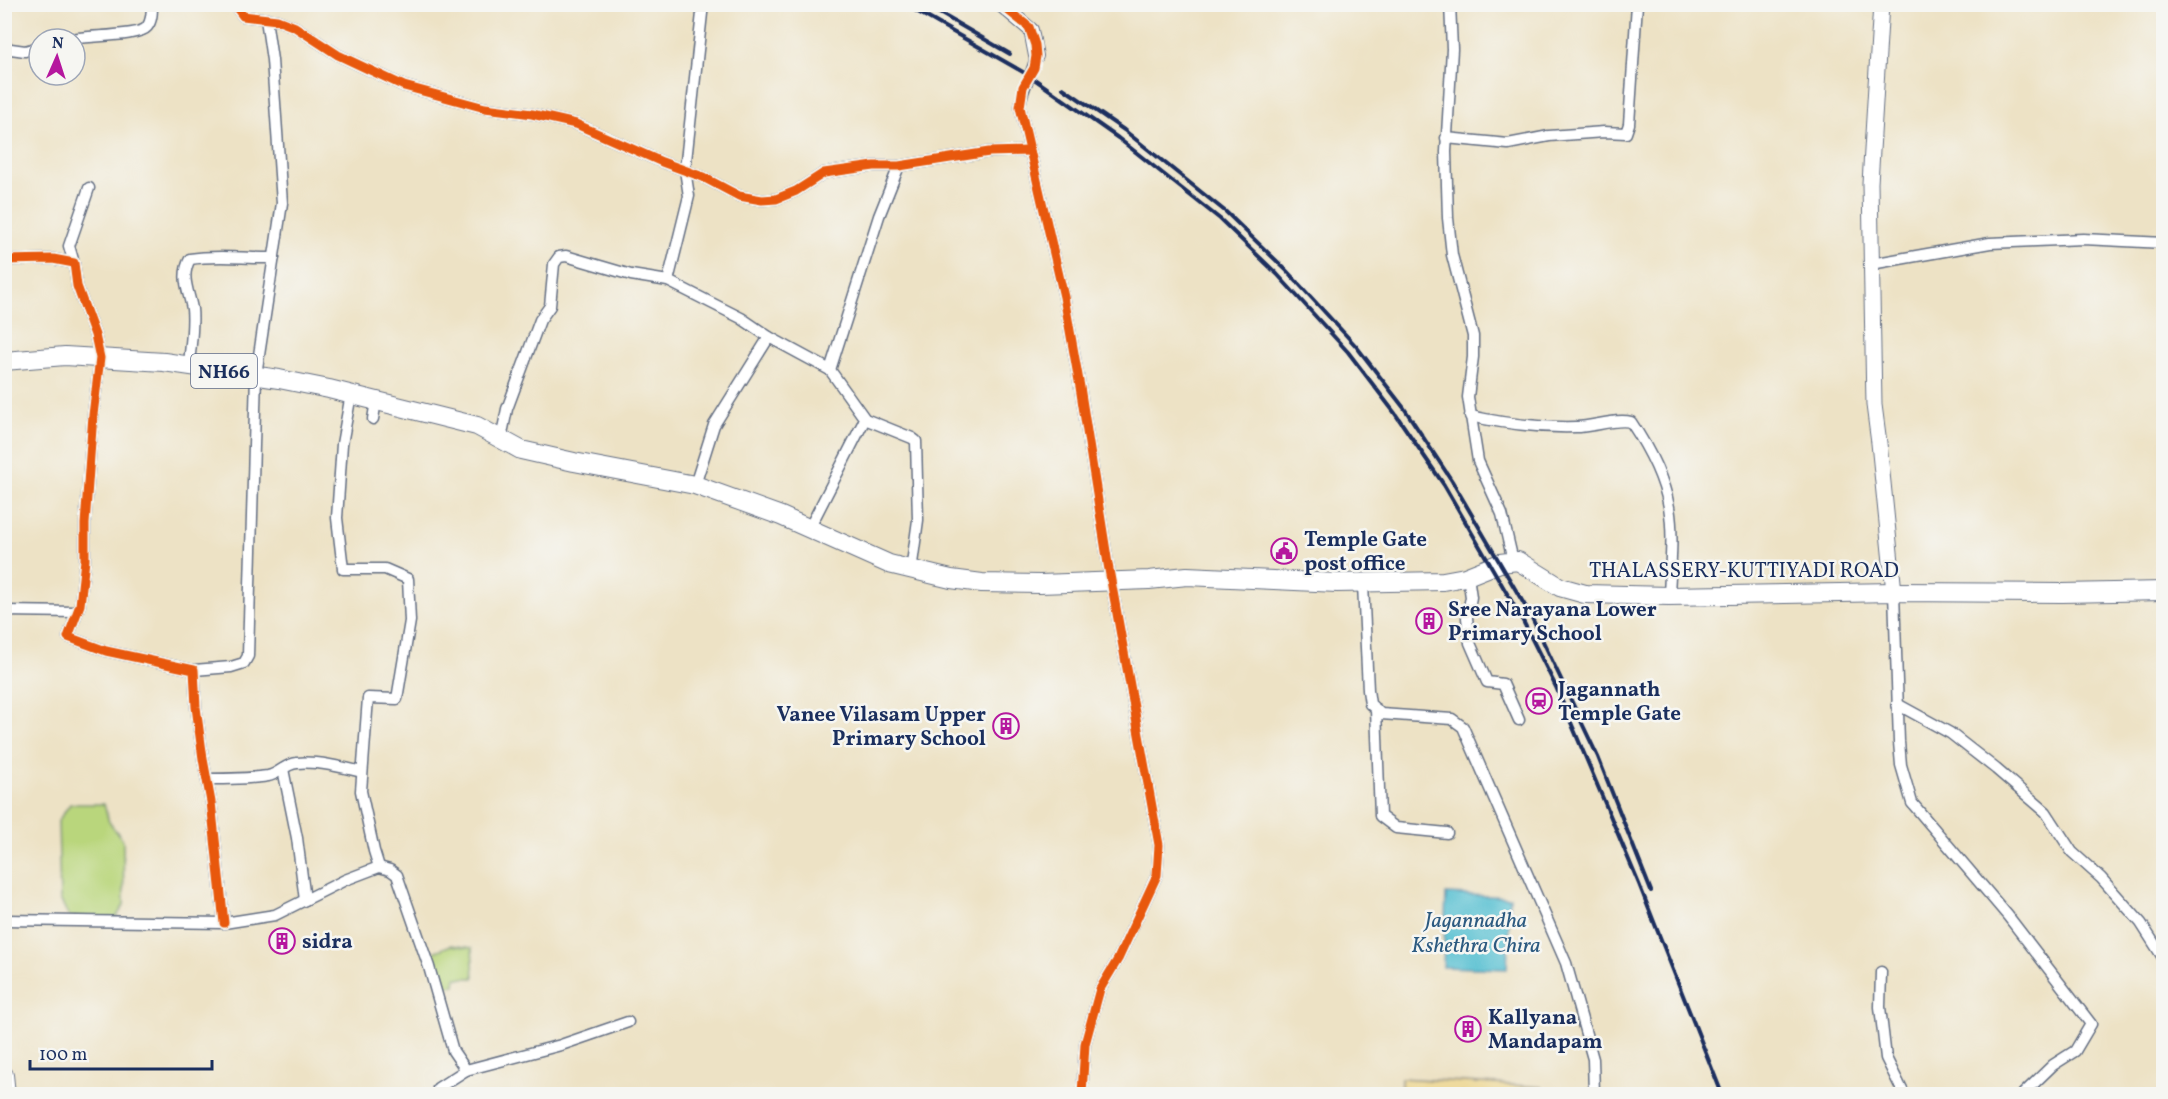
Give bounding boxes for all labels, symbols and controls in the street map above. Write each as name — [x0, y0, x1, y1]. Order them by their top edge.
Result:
north arrow — [27, 27, 87, 87]
text: N — [51, 33, 64, 55]
road number: NH66 — [191, 354, 257, 388]
place label: Temple Gate post office — [1304, 526, 1427, 579]
public building icon: Temple Gate post office — [1269, 536, 1299, 566]
street label: THALASSERY-KUTTIYADI ROAD — [1589, 557, 1899, 586]
place label: Sree Narayana Lower Primary School — [1448, 596, 1657, 649]
building icon: Sree Narayana Lower Primary School — [1414, 606, 1444, 636]
place label: Jagannath Temple Gate — [1557, 676, 1681, 729]
station icon: Jagannath Temple Gate — [1524, 686, 1554, 716]
place label: Vanee Vilasam Upper Primary School — [777, 701, 986, 754]
building icon: Vanee Vilasam Upper Primary School — [991, 711, 1021, 741]
water label: Jagannadha Kshethra Chira — [1411, 906, 1541, 962]
building icon: sidra — [267, 926, 297, 956]
place label: sidra — [302, 928, 353, 957]
place label: Kallyana Mandapam — [1488, 1004, 1603, 1057]
building icon: Kallyana Mandapam — [1453, 1014, 1483, 1044]
scale bar — [30, 1033, 212, 1071]
text: 100 m — [39, 1043, 88, 1068]

